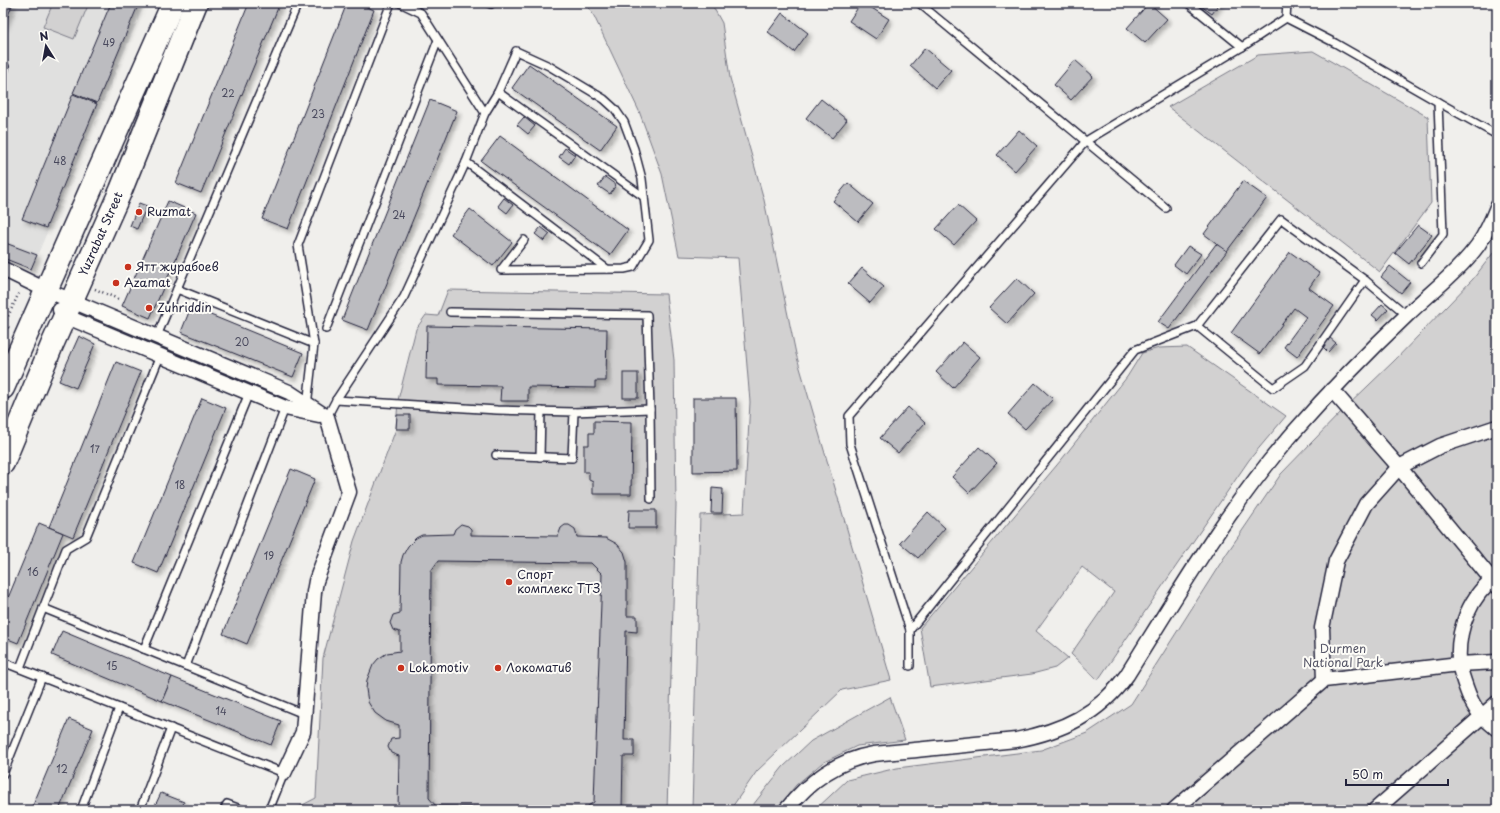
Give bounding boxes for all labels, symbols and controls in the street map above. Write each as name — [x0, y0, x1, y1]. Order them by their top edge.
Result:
north arrow — [26, 26, 66, 66]
text: N — [38, 26, 50, 45]
house number: 49 — [103, 35, 115, 50]
house number: 22 — [221, 85, 235, 100]
house number: 23 — [311, 106, 325, 121]
house number: 48 — [54, 153, 66, 168]
street label: Yuzrabat Street — [73, 189, 127, 279]
place label: Ruzmat — [147, 202, 191, 220]
marker: Ruzmat — [134, 207, 144, 217]
house number: 24 — [392, 207, 406, 222]
place label: Ятт журабоев — [135, 257, 219, 275]
marker: Ятт журабоев — [123, 262, 133, 272]
place label: Azamat — [124, 273, 171, 291]
marker: Azamat — [111, 278, 121, 288]
place label: Zuhriddin — [157, 298, 212, 316]
marker: Zuhriddin — [144, 303, 154, 313]
house number: 20 — [235, 334, 249, 349]
house number: 17 — [90, 441, 101, 456]
house number: 18 — [175, 477, 185, 492]
house number: 19 — [264, 548, 274, 563]
house number: 16 — [27, 564, 39, 579]
place label: Спорт комплекс ТТЗ — [517, 565, 600, 597]
marker: Спорт комплекс ТТЗ — [504, 577, 514, 587]
park label: Durmen National Park — [1303, 639, 1383, 671]
house number: 15 — [107, 658, 117, 673]
place label: Lokomotiv — [409, 658, 468, 676]
place label: Локоматив — [506, 658, 572, 676]
marker: Lokomotiv — [396, 663, 406, 673]
marker: Локоматив — [493, 663, 503, 673]
house number: 14 — [215, 703, 227, 718]
house number: 12 — [56, 761, 68, 776]
scale bar — [1346, 761, 1448, 787]
text: 50 m — [1352, 765, 1383, 783]

